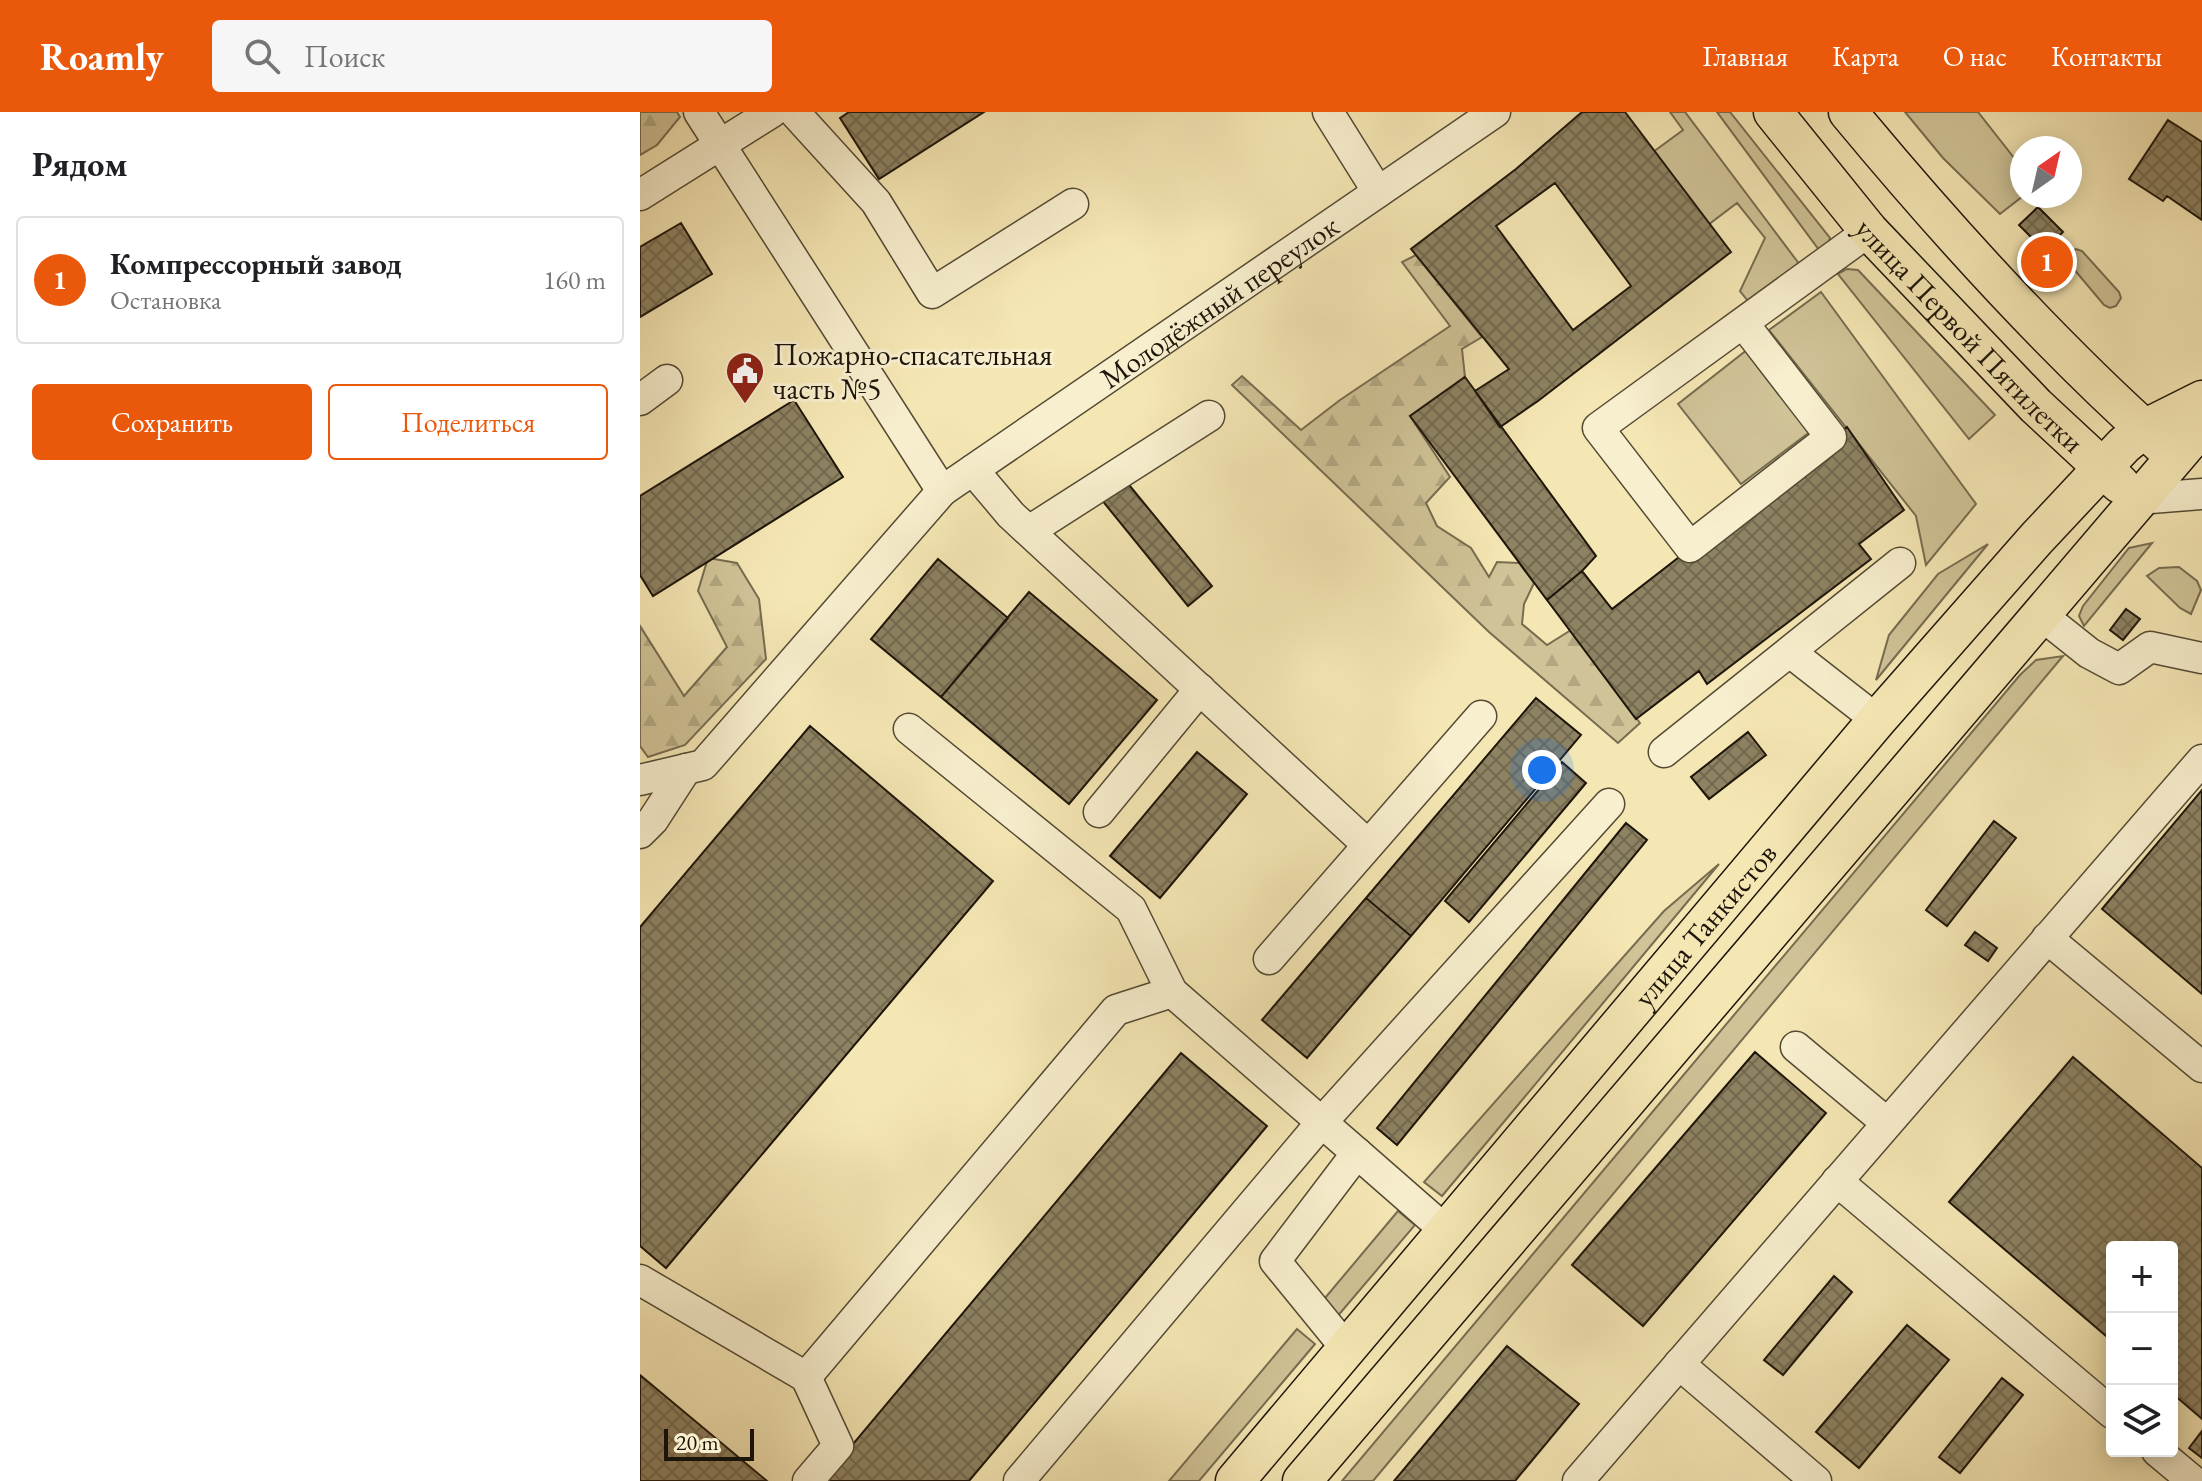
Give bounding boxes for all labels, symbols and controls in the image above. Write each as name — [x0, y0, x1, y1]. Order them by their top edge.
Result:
search box — [212, 20, 772, 92]
text: Roamly — [40, 32, 164, 81]
icon: search — [240, 34, 284, 78]
text: Поиск — [304, 37, 385, 76]
text: Главная — [1703, 38, 1788, 74]
text: Карта — [1832, 38, 1899, 74]
text: О нас — [1943, 38, 2007, 74]
text: Контакты — [2051, 38, 2162, 74]
north arrow — [2010, 136, 2082, 208]
text: Рядом — [32, 142, 127, 186]
street label: Молодёжный переулок — [1092, 206, 1346, 397]
street label: улица Первой Пятилетки — [1847, 210, 2093, 461]
pin: 1 — [2021, 232, 2073, 292]
text: Компрессорный завод — [110, 244, 402, 283]
text: 1 — [53, 263, 67, 297]
text: 160 m — [543, 263, 606, 297]
text: Остановка — [110, 283, 221, 317]
place label: Пожарно-спасательная часть №5 — [773, 335, 1052, 408]
public building icon: Пожарно-спасательная часть №5 — [724, 350, 766, 405]
button: Сохранить — [32, 384, 312, 460]
button: Поделиться — [328, 384, 608, 460]
your location — [1522, 750, 1562, 790]
street label: улица Танкистов — [1624, 834, 1785, 1015]
map controls — [2106, 1241, 2178, 1457]
button: + — [2106, 1241, 2178, 1313]
button: − — [2106, 1313, 2178, 1385]
button: layers — [2106, 1385, 2178, 1457]
scale bar — [664, 1425, 754, 1461]
text: 20 m — [676, 1428, 719, 1457]

